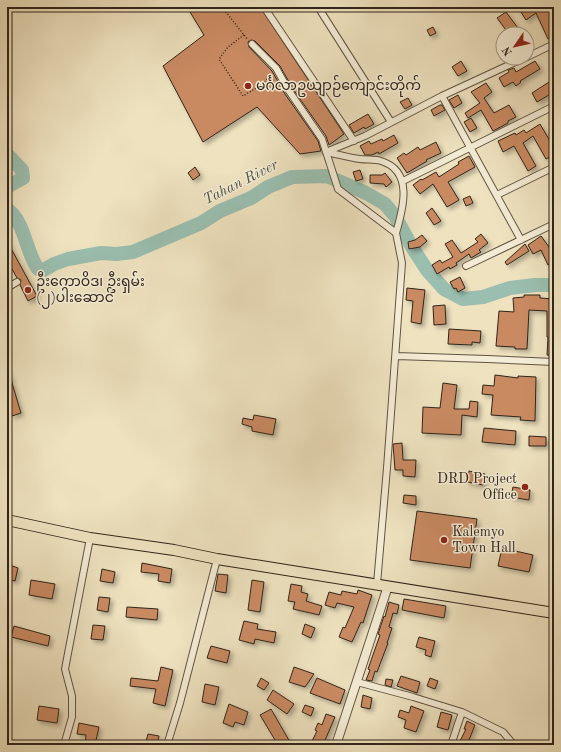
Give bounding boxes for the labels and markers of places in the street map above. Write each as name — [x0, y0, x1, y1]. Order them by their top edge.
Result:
place label: မင်္ဂလာဥယျာဉ်ကျောင်းတိုက် — [256, 75, 421, 97]
marker: မင်္ဂလာဥယျာဉ်ကျောင်းတိုက် — [243, 81, 253, 91]
place label: ဦးကောဝိဒ၊ ဦးရှမ်း (၂)ပါးဆောင် — [36, 271, 145, 309]
marker: ဦးကောဝိဒ၊ ဦးရှမ်း (၂)ပါးဆောင် — [23, 285, 33, 295]
place label: DRD Project Office — [437, 472, 517, 502]
marker: DRD Project Office — [520, 482, 530, 492]
place label: Kalemyo Town Hall — [452, 525, 516, 555]
marker: Kalemyo Town Hall — [439, 535, 449, 545]

